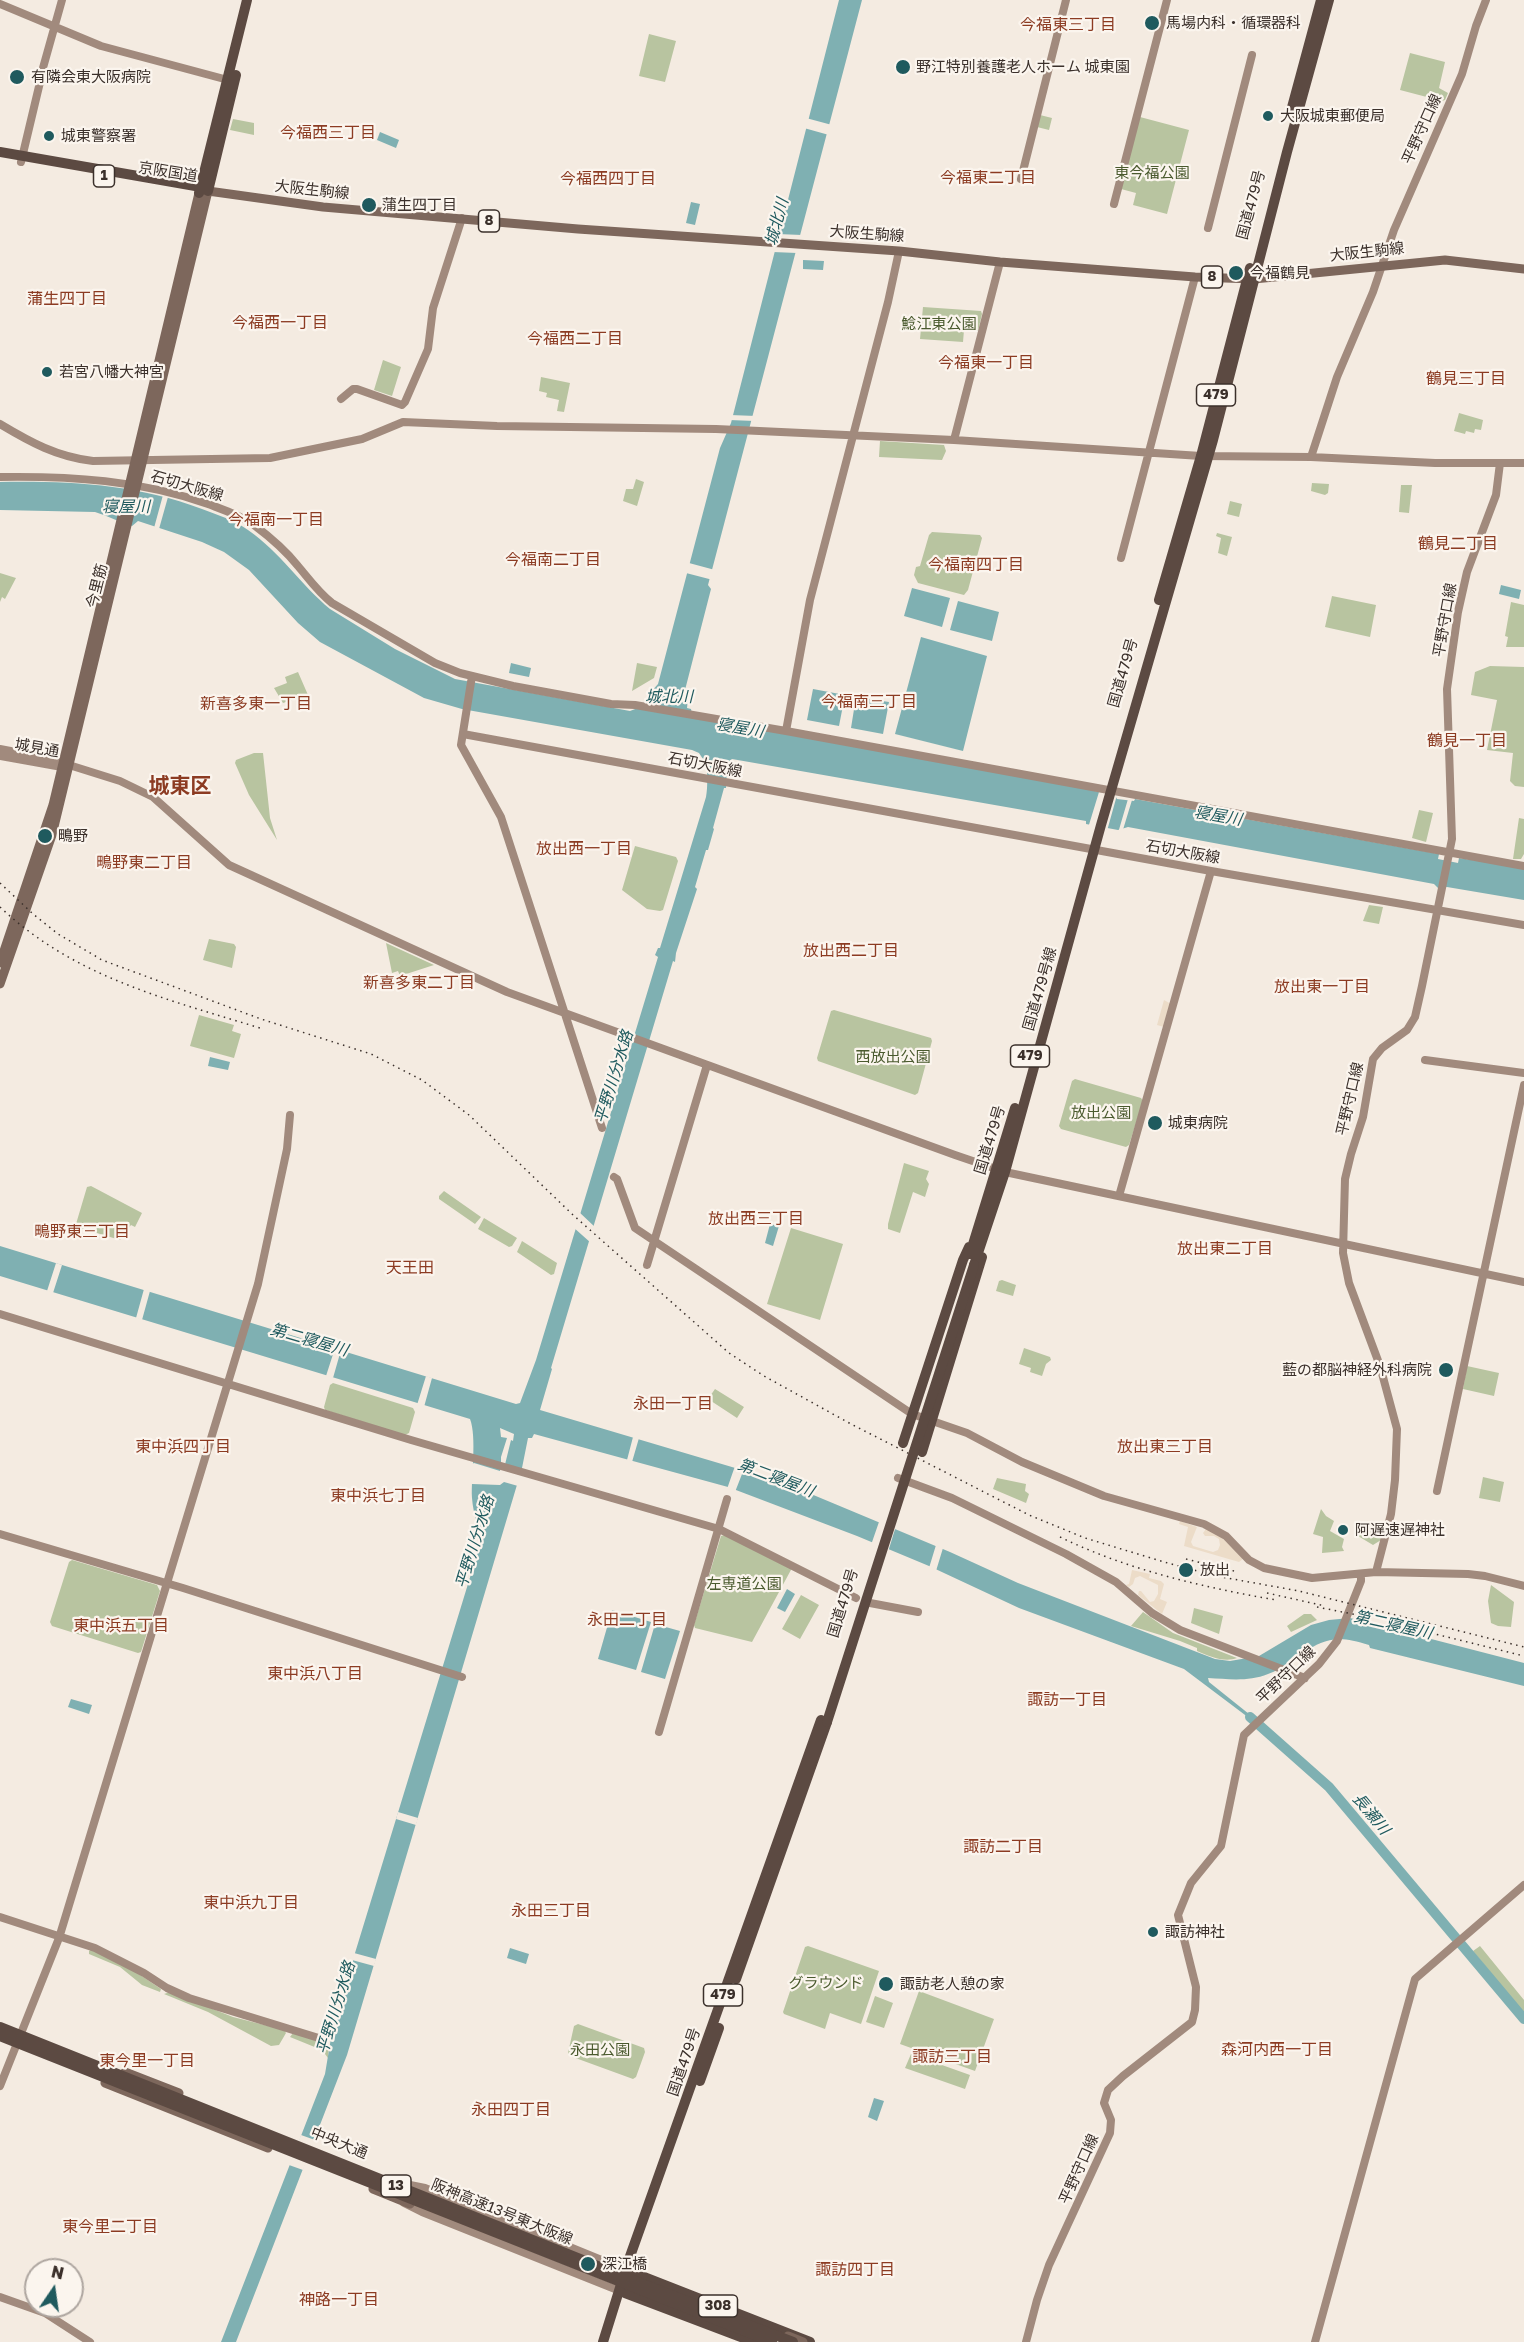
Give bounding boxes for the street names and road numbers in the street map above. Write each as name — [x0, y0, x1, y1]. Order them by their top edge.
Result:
street label: 平野守口線 — [1399, 91, 1445, 167]
street label: 京阪国道 — [137, 158, 199, 186]
road number: 1 — [94, 165, 114, 187]
street label: 国道479号 — [1233, 168, 1269, 242]
street label: 大阪生駒線 — [274, 177, 350, 203]
road number: 8 — [478, 210, 500, 232]
street label: 大阪生駒線 — [829, 222, 905, 246]
street label: 大阪生駒線 — [1329, 239, 1405, 265]
road number: 8 — [1202, 266, 1222, 288]
road number: 479 — [1196, 384, 1236, 406]
street label: 石切大阪線 — [148, 467, 226, 505]
street label: 今里筋 — [83, 562, 111, 610]
street label: 平野守口線 — [1430, 582, 1460, 658]
street label: 国道479号 — [1105, 636, 1141, 710]
street label: 城見通 — [13, 735, 61, 761]
street label: 石切大阪線 — [666, 749, 744, 781]
street label: 石切大阪線 — [1145, 837, 1221, 867]
street label: 国道479号線 — [1019, 945, 1061, 1033]
road number: 479 — [1010, 1045, 1050, 1067]
street label: 平野守口線 — [1333, 1060, 1367, 1138]
street label: 国道479号 — [971, 1103, 1009, 1177]
street label: 国道479号 — [824, 1566, 862, 1640]
street label: 平野守口線 — [1253, 1642, 1319, 1708]
road number: 479 — [704, 1984, 742, 2006]
street label: 国道479号 — [664, 2025, 704, 2099]
street label: 中央大通 — [308, 2123, 370, 2163]
street label: 平野守口線 — [1056, 2131, 1102, 2207]
road number: 13 — [381, 2175, 411, 2197]
street label: 阪神高速13号東大阪線 — [429, 2175, 575, 2249]
road number: 308 — [698, 2295, 738, 2317]

